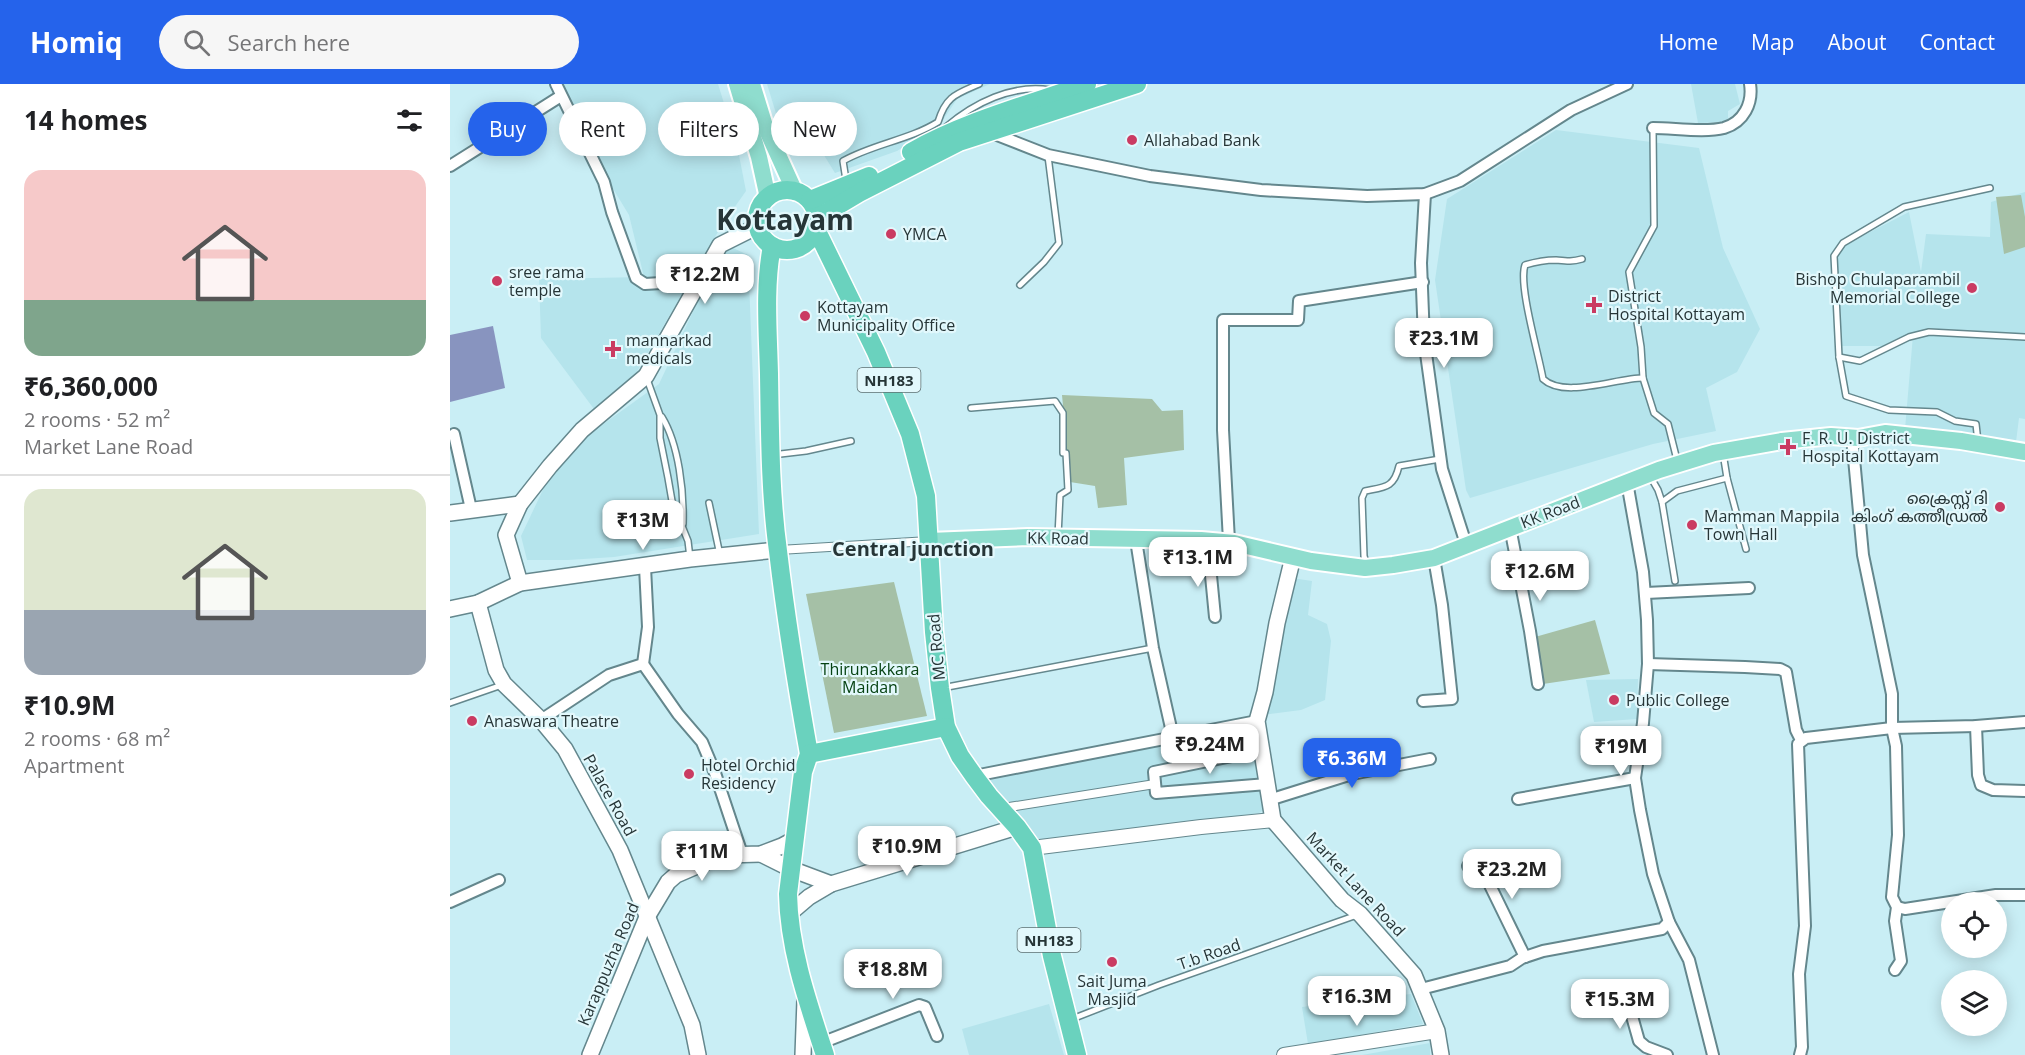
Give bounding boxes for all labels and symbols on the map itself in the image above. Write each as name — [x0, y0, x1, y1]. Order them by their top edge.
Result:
place label: Allahabad Bank — [1144, 129, 1260, 151]
marker: Allahabad Bank — [1125, 133, 1139, 147]
district label: Kottayam — [716, 200, 854, 238]
place label: YMCA — [903, 223, 947, 245]
marker: YMCA — [884, 227, 898, 241]
pin: ₹12.2M — [656, 254, 754, 305]
place label: sree rama temple — [509, 261, 584, 301]
place label: Bishop Chulaparambil Memorial College — [1795, 268, 1960, 308]
marker: sree rama temple — [490, 274, 504, 288]
marker: Bishop Chulaparambil Memorial College — [1965, 281, 1979, 295]
place label: District Hospital Kottayam — [1608, 285, 1745, 325]
place label: Kottayam Municipality Office — [817, 296, 955, 336]
marker: District Hospital Kottayam — [1585, 296, 1603, 314]
marker: Kottayam Municipality Office — [798, 309, 812, 323]
pin: ₹23.1M — [1395, 318, 1493, 369]
place label: mannarkad medicals — [626, 329, 712, 369]
marker: mannarkad medicals — [604, 340, 622, 358]
road number: NH183 — [858, 368, 920, 392]
place label: F. R. U. District Hospital Kottayam — [1802, 427, 1939, 467]
marker: F. R. U. District Hospital Kottayam — [1779, 438, 1797, 456]
place label: ക്രൈസ്റ്റ് ദി കിംഗ് കത്തീഡ്രൽ — [1851, 487, 1988, 527]
street label: KK Road — [1517, 491, 1583, 533]
pin: ₹13M — [607, 500, 679, 551]
marker: ക്രൈസ്റ്റ് ദി കിംഗ് കത്തീഡ്രൽ — [1993, 500, 2007, 514]
place label: Mamman Mappila Town Hall — [1704, 505, 1840, 545]
marker: Mamman Mappila Town Hall — [1685, 518, 1699, 532]
street label: KK Road — [1027, 526, 1089, 550]
district label: Central junction — [832, 535, 994, 562]
pin: ₹13.1M — [1149, 537, 1247, 588]
pin: ₹12.6M — [1491, 551, 1589, 602]
street label: MC Road — [922, 613, 950, 681]
park label: Thirunakkara Maidan — [821, 658, 919, 698]
place label: Public College — [1626, 689, 1730, 711]
marker: Public College — [1607, 693, 1621, 707]
place label: Anaswara Theatre — [484, 710, 619, 732]
marker: Anaswara Theatre — [465, 714, 479, 728]
pin: ₹9.24M — [1161, 724, 1259, 775]
pin: ₹19M — [1585, 726, 1657, 777]
pin: ₹6.36M — [1303, 738, 1401, 789]
street label: Palace Road — [578, 750, 642, 840]
place label: Hotel Orchid Residency — [701, 754, 796, 794]
marker: Hotel Orchid Residency — [682, 767, 696, 781]
pin: ₹10.9M — [858, 826, 956, 877]
street label: Market Lane Road — [1302, 827, 1410, 941]
pin: ₹11M — [666, 831, 738, 882]
pin: ₹23.2M — [1463, 849, 1561, 900]
street label: Karappuzha Road — [572, 899, 644, 1029]
road number: NH183 — [1018, 928, 1080, 952]
street label: T.b Road — [1175, 933, 1243, 975]
pin: ₹18.8M — [844, 949, 942, 1000]
marker: Sait Juma Masjid — [1105, 955, 1119, 969]
place label: Sait Juma Masjid — [1077, 970, 1147, 1010]
pin: ₹16.3M — [1308, 976, 1406, 1027]
pin: ₹15.3M — [1571, 979, 1669, 1030]

